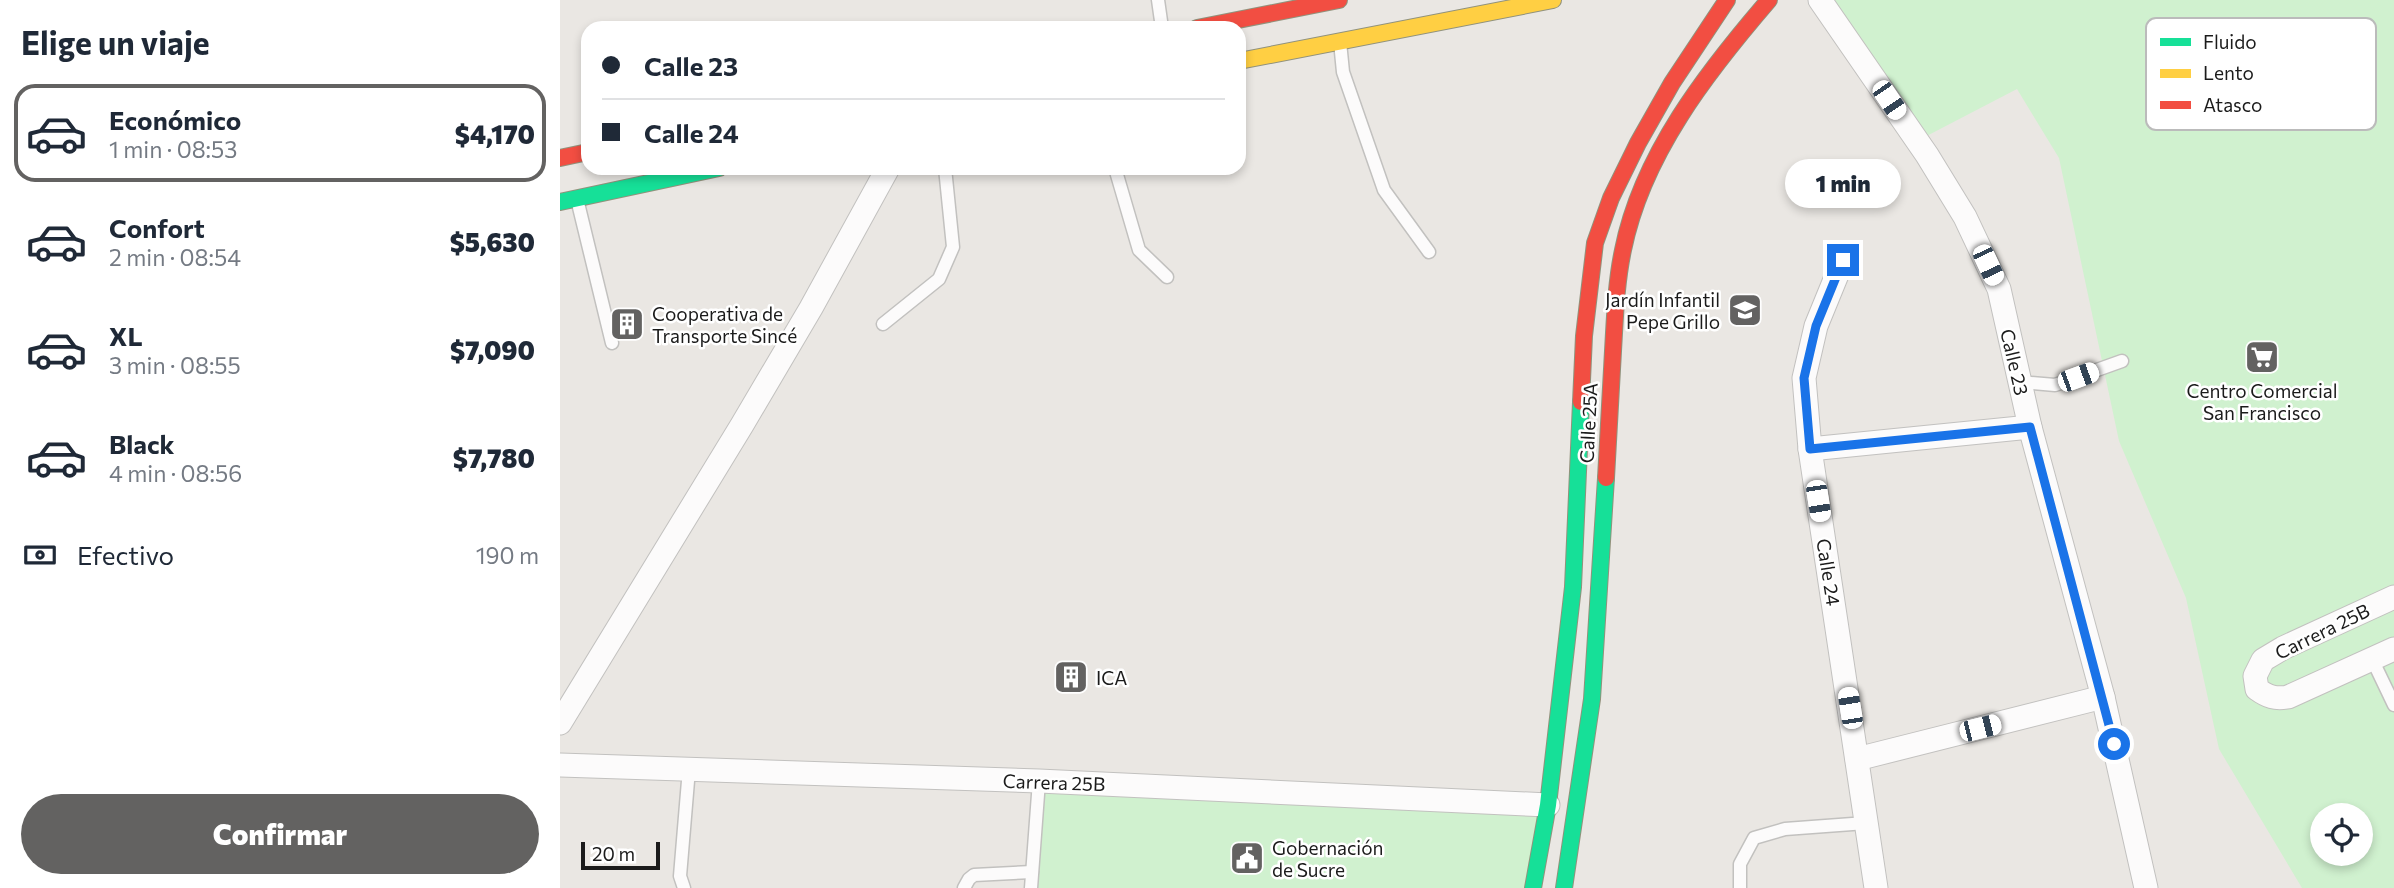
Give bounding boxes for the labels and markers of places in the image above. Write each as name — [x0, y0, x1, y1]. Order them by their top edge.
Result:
place label: Jardín Infantil Pepe Grillo — [1605, 288, 1720, 333]
school or university icon: Jardín Infantil Pepe Grillo — [1726, 291, 1764, 329]
place label: Cooperativa de Transporte Sincé — [652, 302, 797, 347]
building icon: Cooperativa de Transporte Sincé — [608, 305, 646, 343]
supermarket icon: Centro Comercial San Francisco — [2243, 338, 2281, 376]
place label: Centro Comercial San Francisco — [2186, 379, 2338, 424]
building icon: ICA — [1052, 658, 1090, 696]
place label: ICA — [1096, 666, 1127, 689]
place label: Gobernación de Sucre — [1272, 836, 1383, 881]
public building icon: Gobernación de Sucre — [1228, 839, 1266, 877]

